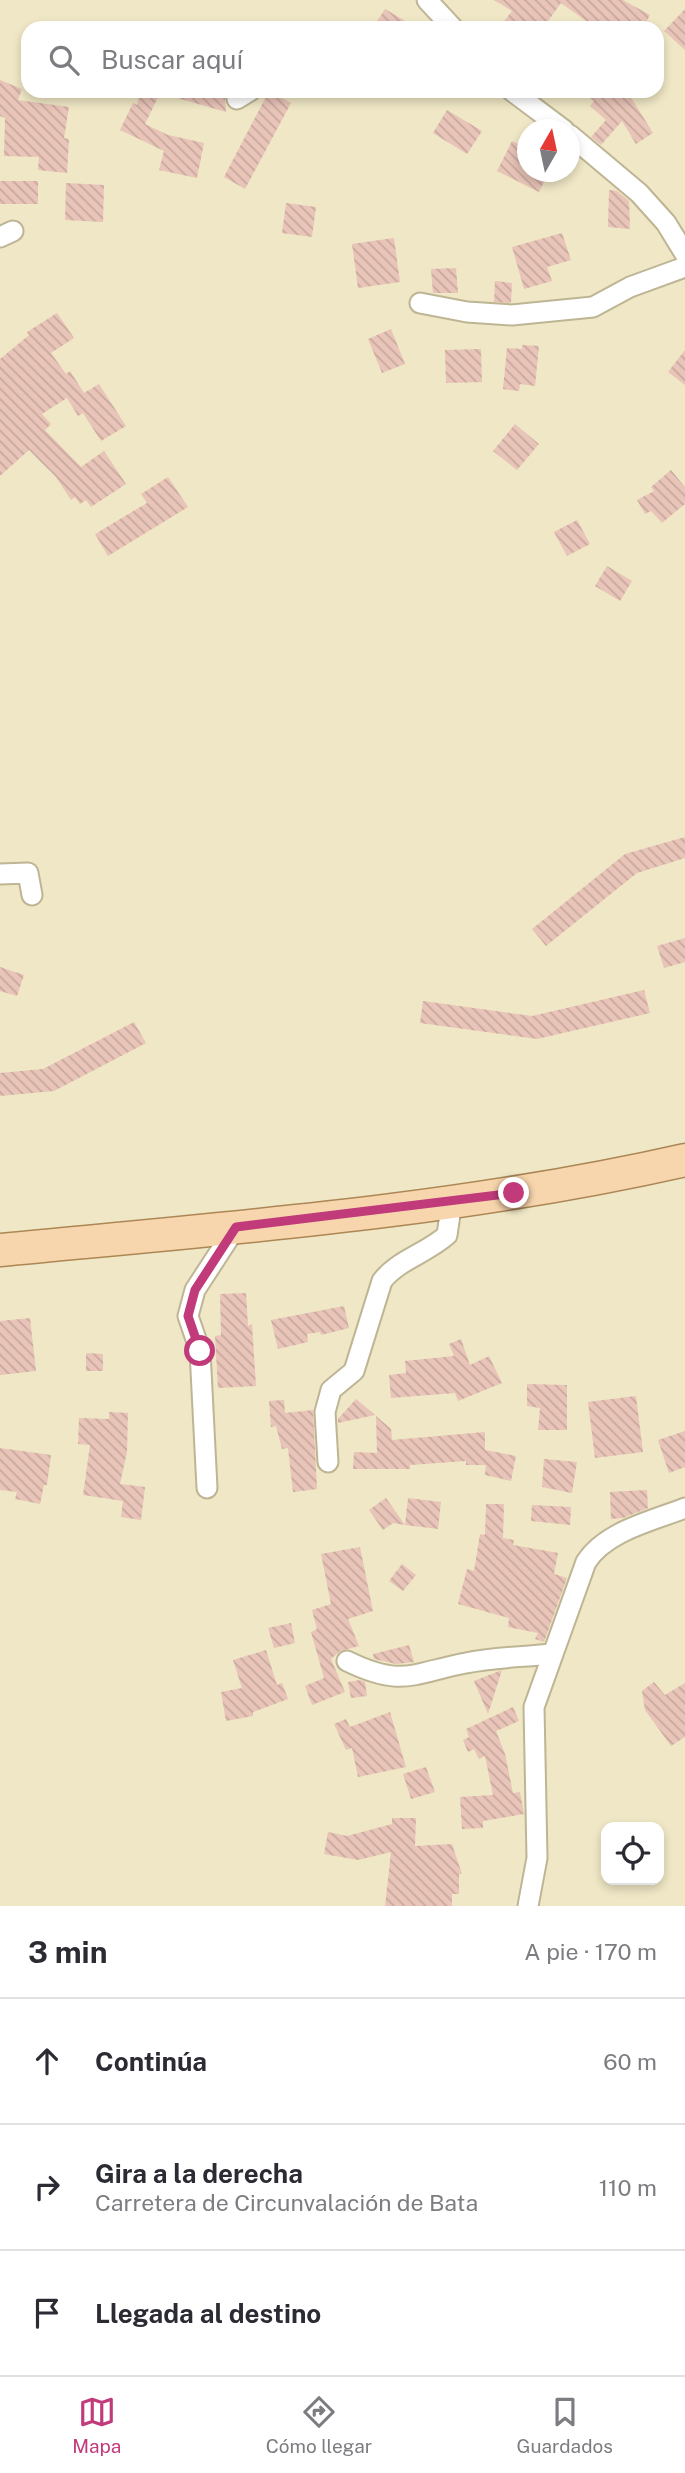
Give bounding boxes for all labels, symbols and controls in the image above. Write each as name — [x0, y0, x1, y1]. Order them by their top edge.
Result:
search box — [21, 21, 664, 98]
icon: search — [45, 41, 83, 79]
text: Buscar aquí — [101, 44, 243, 75]
north arrow — [517, 119, 580, 182]
route end — [498, 1177, 529, 1208]
route start — [184, 1335, 215, 1366]
map controls — [601, 1822, 664, 1885]
button: locate — [601, 1822, 664, 1885]
text: 3 min — [28, 1934, 107, 1970]
text: A pie · 170 m — [524, 1938, 657, 1965]
icon: ahead — [28, 2042, 66, 2080]
text: Continúa — [95, 2046, 207, 2077]
text: 60 m — [603, 2048, 657, 2075]
text: Gira a la derecha — [95, 2158, 303, 2189]
icon: right — [28, 2168, 66, 2206]
text: 110 m — [599, 2174, 657, 2201]
text: Carretera de Circunvalación de Bata — [95, 2189, 478, 2216]
icon: arrive — [28, 2294, 66, 2332]
text: Llegada al destino — [95, 2298, 321, 2329]
tab: Mapa — [72, 2393, 121, 2457]
tab: Cómo llegar — [266, 2393, 372, 2457]
tab: Guardados — [517, 2393, 613, 2457]

